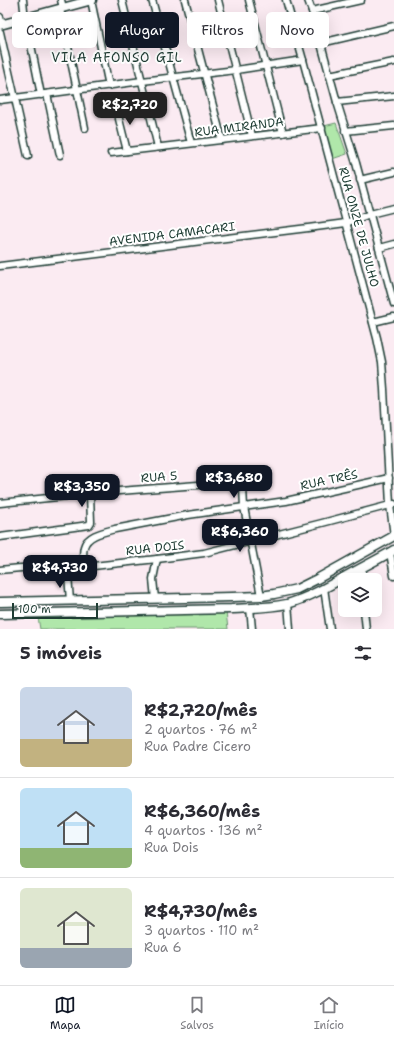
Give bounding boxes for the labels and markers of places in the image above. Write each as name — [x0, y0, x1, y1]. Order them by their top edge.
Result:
pin: R$2,720 — [93, 92, 167, 126]
pin: R$3,680 — [197, 465, 271, 499]
pin: R$3,350 — [45, 474, 119, 508]
pin: R$6,360 — [203, 519, 277, 553]
pin: R$4,730 — [23, 555, 97, 589]

